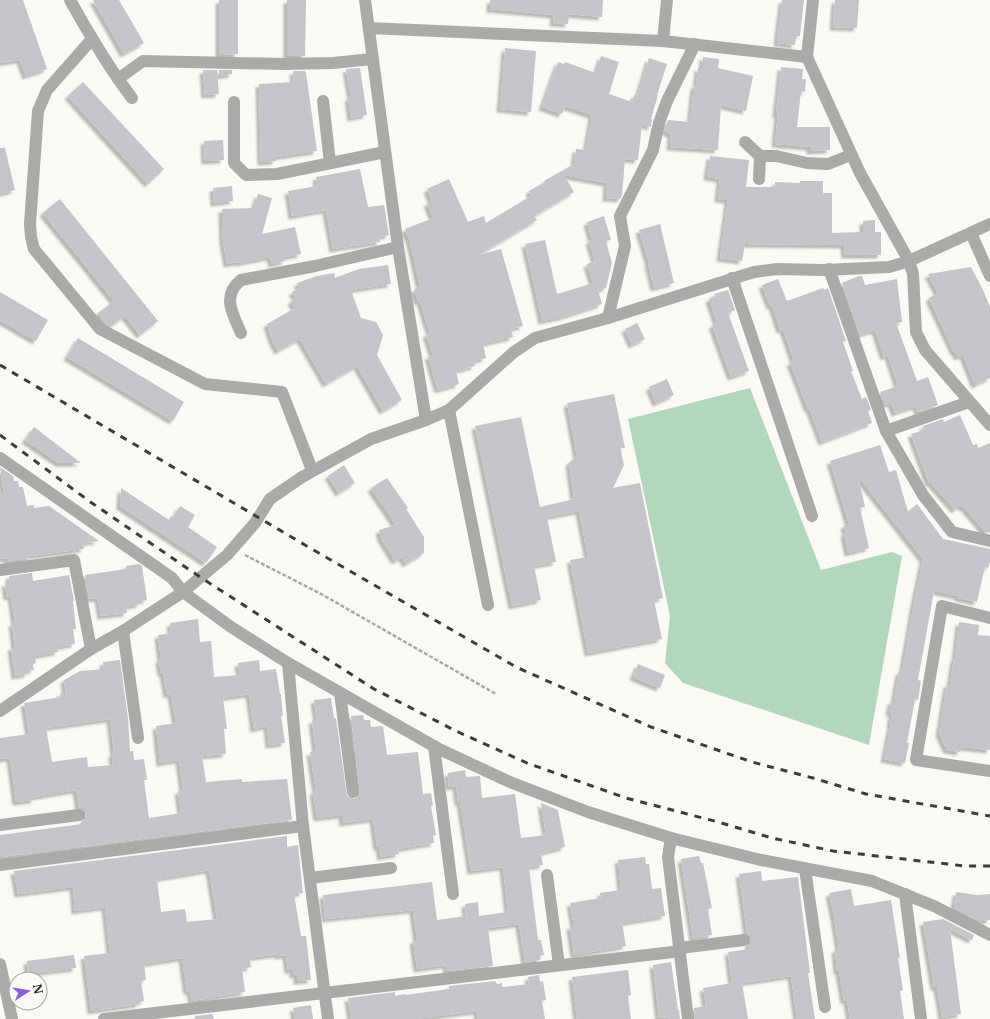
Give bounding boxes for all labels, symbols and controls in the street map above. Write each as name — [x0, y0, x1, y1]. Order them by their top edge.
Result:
north arrow — [8, 971, 48, 1011]
text: N — [30, 982, 46, 996]

